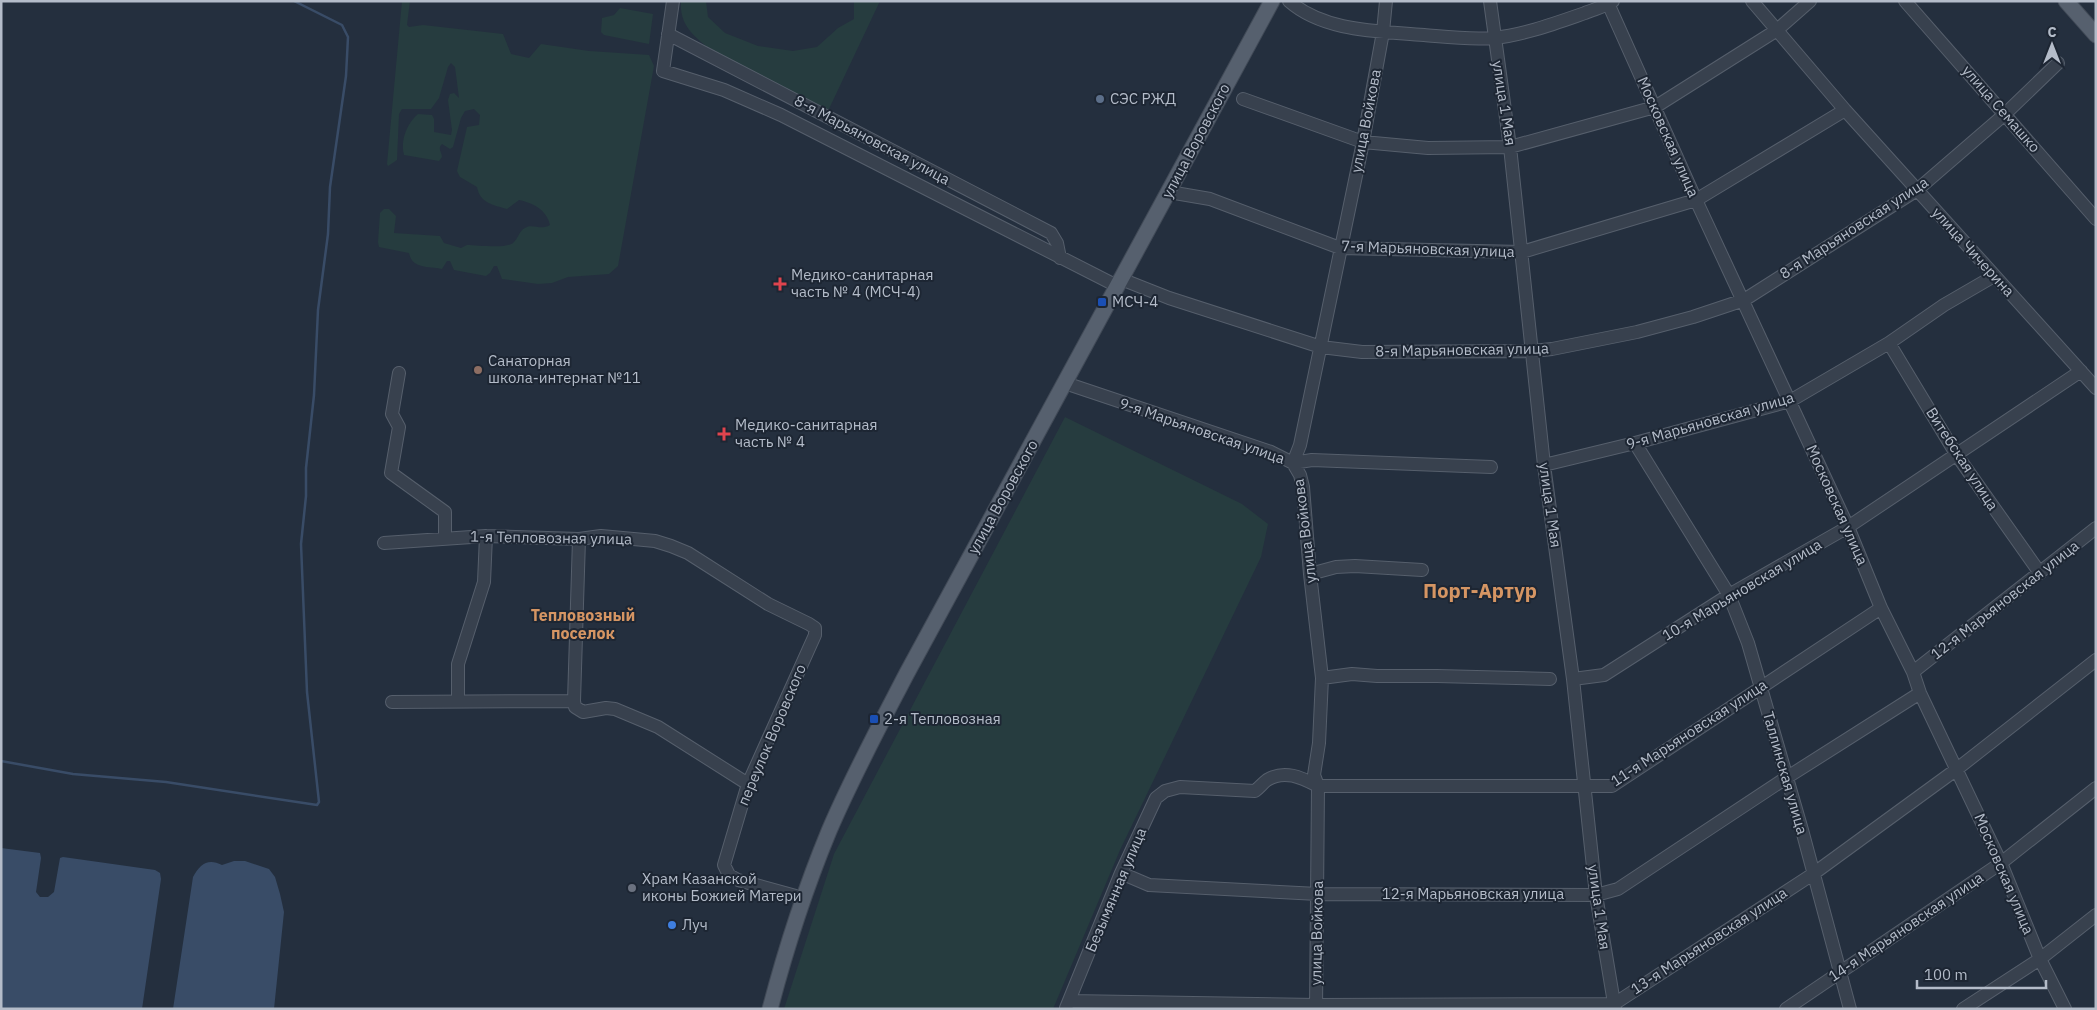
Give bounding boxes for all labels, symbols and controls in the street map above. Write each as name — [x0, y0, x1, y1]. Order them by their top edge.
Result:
north arrow — [2027, 20, 2077, 70]
text: С — [2047, 23, 2057, 41]
street label: улица 1 Мая — [1488, 59, 1521, 147]
street label: улица Семашко — [1958, 61, 2044, 156]
street label: улица Войкова — [1346, 68, 1385, 174]
street label: Московская улица — [1633, 74, 1704, 200]
street label: улица Воровского — [1157, 80, 1234, 201]
place label: СЭС РЖД — [1110, 89, 1176, 108]
street label: 8-я Марьяновская улица — [791, 90, 953, 189]
marker: СЭС РЖД — [1094, 93, 1106, 105]
street label: 8-я Марьяновская улица — [1776, 172, 1932, 283]
street label: улица Чичерина — [1928, 203, 2019, 300]
street label: 7-я Марьяновская улица — [1341, 236, 1515, 261]
place label: Медико-санитарная часть № 4 (МСЧ-4) — [791, 265, 934, 301]
marker: Медико-санитарная часть № 4 (МСЧ-4) — [773, 277, 787, 291]
place label: МСЧ-4 — [1112, 292, 1158, 311]
marker: МСЧ-4 — [1096, 296, 1108, 308]
street label: 8-я Марьяновская улица — [1375, 338, 1549, 361]
place label: Санаторная школа-интернат №11 — [488, 351, 641, 387]
marker: Санаторная школа-интернат №11 — [472, 364, 484, 376]
street label: 9-я Марьяновская улица — [1624, 387, 1796, 454]
street label: 9-я Марьяновская улица — [1117, 393, 1287, 468]
street label: Витебская улица — [1922, 404, 2003, 514]
place label: Медико-санитарная часть № 4 — [735, 415, 878, 451]
marker: Медико-санитарная часть № 4 — [717, 427, 731, 441]
street label: улица Воровского — [963, 436, 1042, 557]
street label: Московская улица — [1802, 442, 1873, 568]
street label: улица 1 Мая — [1535, 461, 1566, 549]
street label: улица Войкова — [1289, 478, 1320, 584]
street label: 1-я Тепловозная улица — [470, 527, 632, 548]
street label: 10-я Марьяновская улица — [1659, 534, 1825, 645]
street label: 12-я Марьяновская улица — [1927, 536, 2083, 663]
district label: Порт-Артур — [1423, 577, 1537, 604]
district label: Тепловозный поселок — [531, 605, 635, 643]
street label: переулок Воровского — [733, 661, 810, 808]
street label: 11-я Марьяновская улица — [1607, 675, 1770, 790]
place label: 2-я Тепловозная — [884, 709, 1001, 728]
street label: Таллинская улица — [1759, 709, 1812, 837]
marker: 2-я Тепловозная — [868, 713, 880, 725]
street label: Московская улица — [1970, 810, 2039, 937]
street label: Безымянная улица — [1081, 825, 1150, 955]
street label: улица 1 Мая — [1584, 863, 1615, 951]
street label: 14-я Марьяновская улица — [1825, 868, 1987, 986]
place label: Храм Казанской иконы Божией Матери — [642, 869, 802, 905]
street label: улица Войкова — [1306, 880, 1327, 986]
marker: Храм Казанской иконы Божией Матери — [626, 882, 638, 894]
street label: 13-я Марьяновская улица — [1627, 883, 1790, 998]
street label: 12-я Марьяновская улица — [1382, 884, 1564, 903]
place label: Луч — [682, 915, 708, 934]
marker: Луч — [666, 919, 678, 931]
scale bar — [1917, 958, 2046, 990]
text: 100 m — [1924, 965, 1968, 984]

